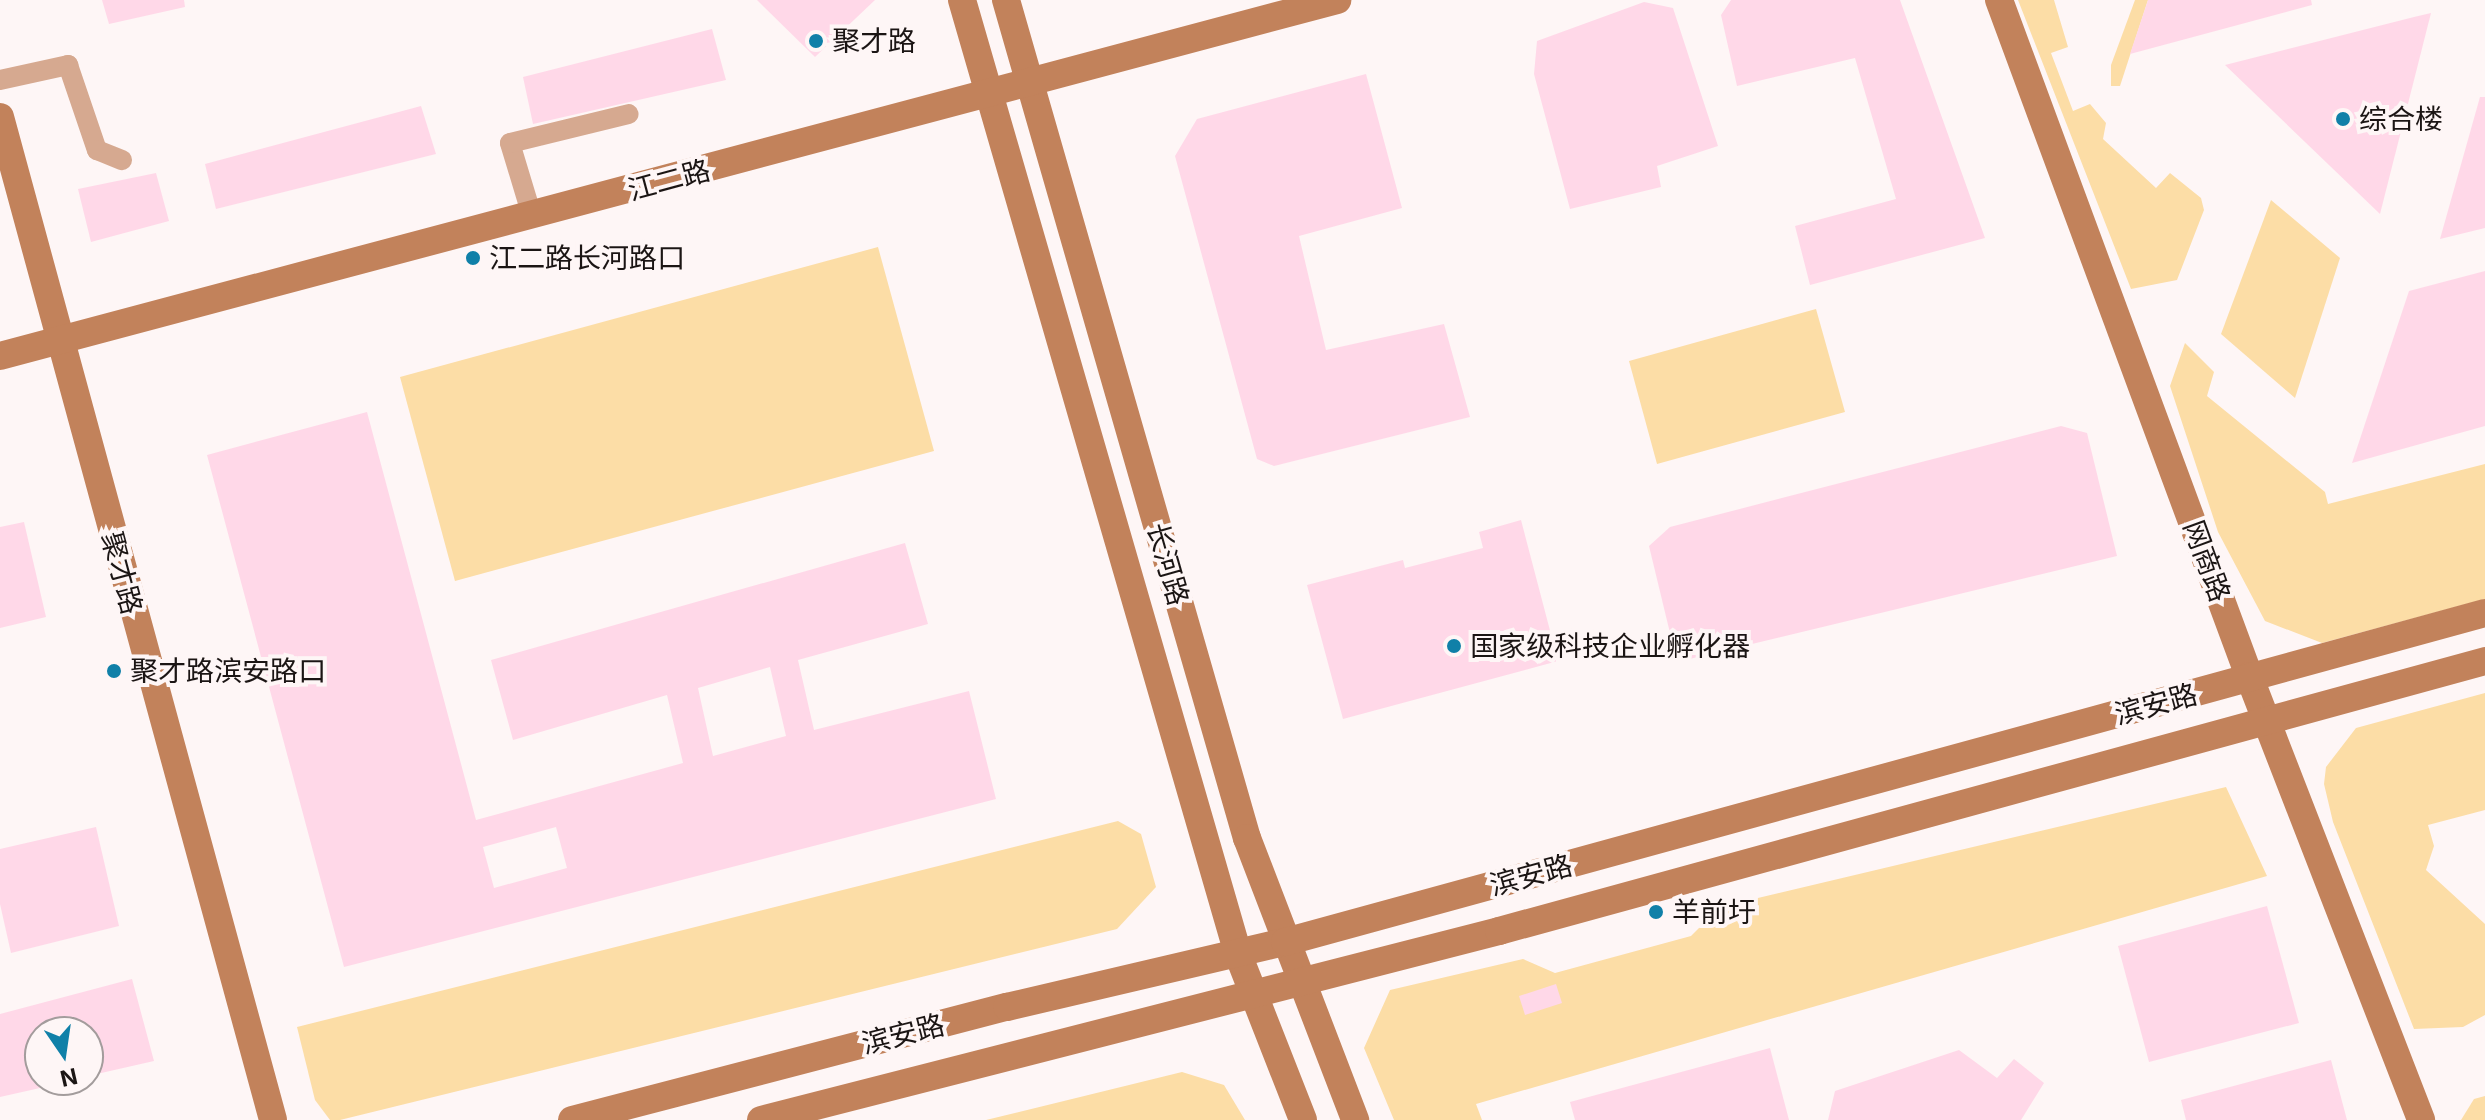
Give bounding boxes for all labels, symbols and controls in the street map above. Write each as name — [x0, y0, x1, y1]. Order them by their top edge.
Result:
place label: 聚才路 — [832, 24, 916, 58]
marker: 聚才路 — [807, 32, 825, 50]
place label: 综合楼 — [2359, 102, 2443, 136]
marker: 综合楼 — [2334, 110, 2352, 128]
street label: 江二路 — [624, 153, 714, 207]
place label: 江二路长河路口 — [489, 241, 685, 275]
marker: 江二路长河路口 — [464, 249, 482, 267]
street label: 网商路 — [2177, 516, 2237, 606]
street label: 长河路 — [1140, 519, 1196, 609]
street label: 聚才路 — [95, 528, 149, 618]
place label: 国家级科技企业孵化器 — [1470, 629, 1750, 663]
marker: 国家级科技企业孵化器 — [1445, 637, 1463, 655]
place label: 聚才路滨安路口 — [130, 654, 326, 688]
marker: 聚才路滨安路口 — [105, 662, 123, 680]
street label: 滨安路 — [2111, 677, 2201, 731]
street label: 滨安路 — [1486, 848, 1576, 902]
place label: 羊前圩 — [1672, 895, 1756, 929]
marker: 羊前圩 — [1647, 903, 1665, 921]
street label: 滨安路 — [858, 1008, 948, 1060]
north arrow — [24, 1016, 104, 1096]
text: N — [58, 1063, 80, 1092]

